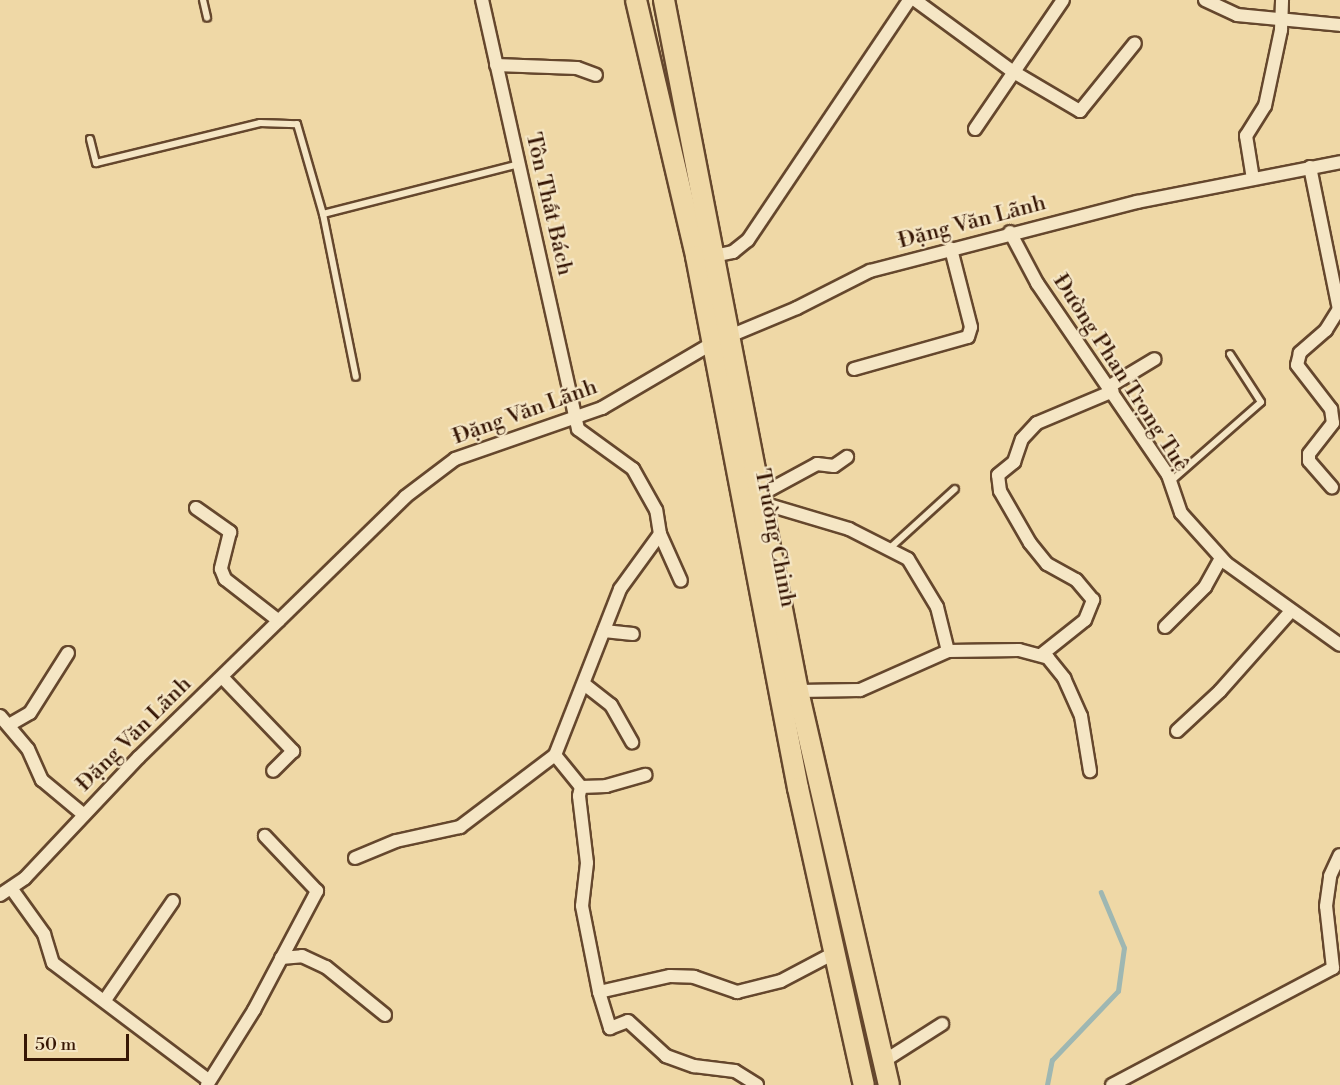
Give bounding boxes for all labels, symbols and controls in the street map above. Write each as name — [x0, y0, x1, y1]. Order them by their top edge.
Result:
street label: Tôn Thất Bách — [520, 130, 578, 278]
street label: Đặng Văn Lãnh — [895, 190, 1049, 254]
street label: Đường Phan Trọng Tuệ — [1047, 269, 1195, 477]
street label: Đặng Văn Lãnh — [449, 374, 601, 450]
street label: Trường Chinh — [749, 467, 801, 609]
street label: Đặng Văn Lãnh — [71, 671, 197, 797]
scale bar — [27, 1022, 132, 1060]
text: 50 m — [35, 1033, 76, 1056]

